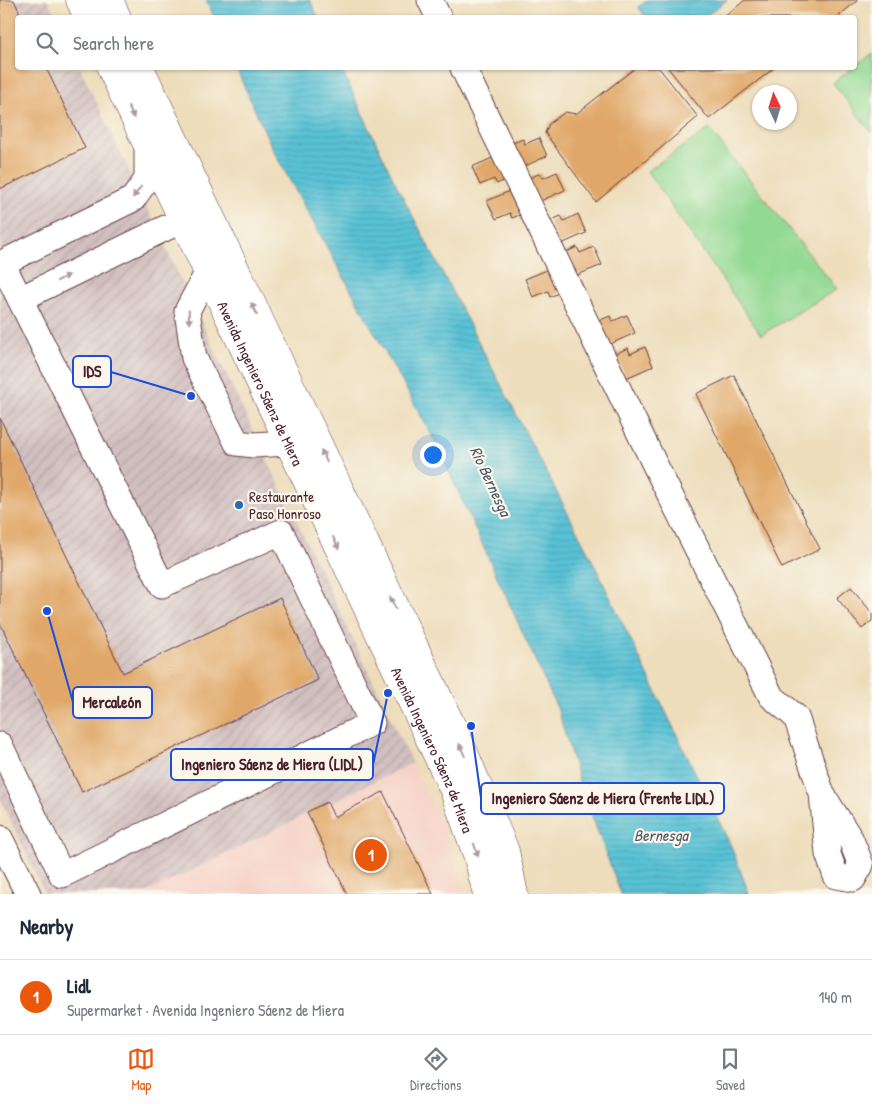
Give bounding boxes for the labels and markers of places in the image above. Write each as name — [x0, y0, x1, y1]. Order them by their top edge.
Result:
callout: IDS — [73, 356, 111, 387]
place label: Restaurante Paso Honroso — [249, 486, 321, 524]
marker: Restaurante Paso Honroso — [233, 499, 245, 511]
callout: Mercaleón — [73, 687, 152, 718]
callout: Ingeniero Sáenz de Miera (LIDL) — [171, 749, 373, 780]
callout: Ingeniero Sáenz de Miera (Frente LIDL) — [481, 783, 724, 814]
pin: 1 — [355, 836, 387, 874]

